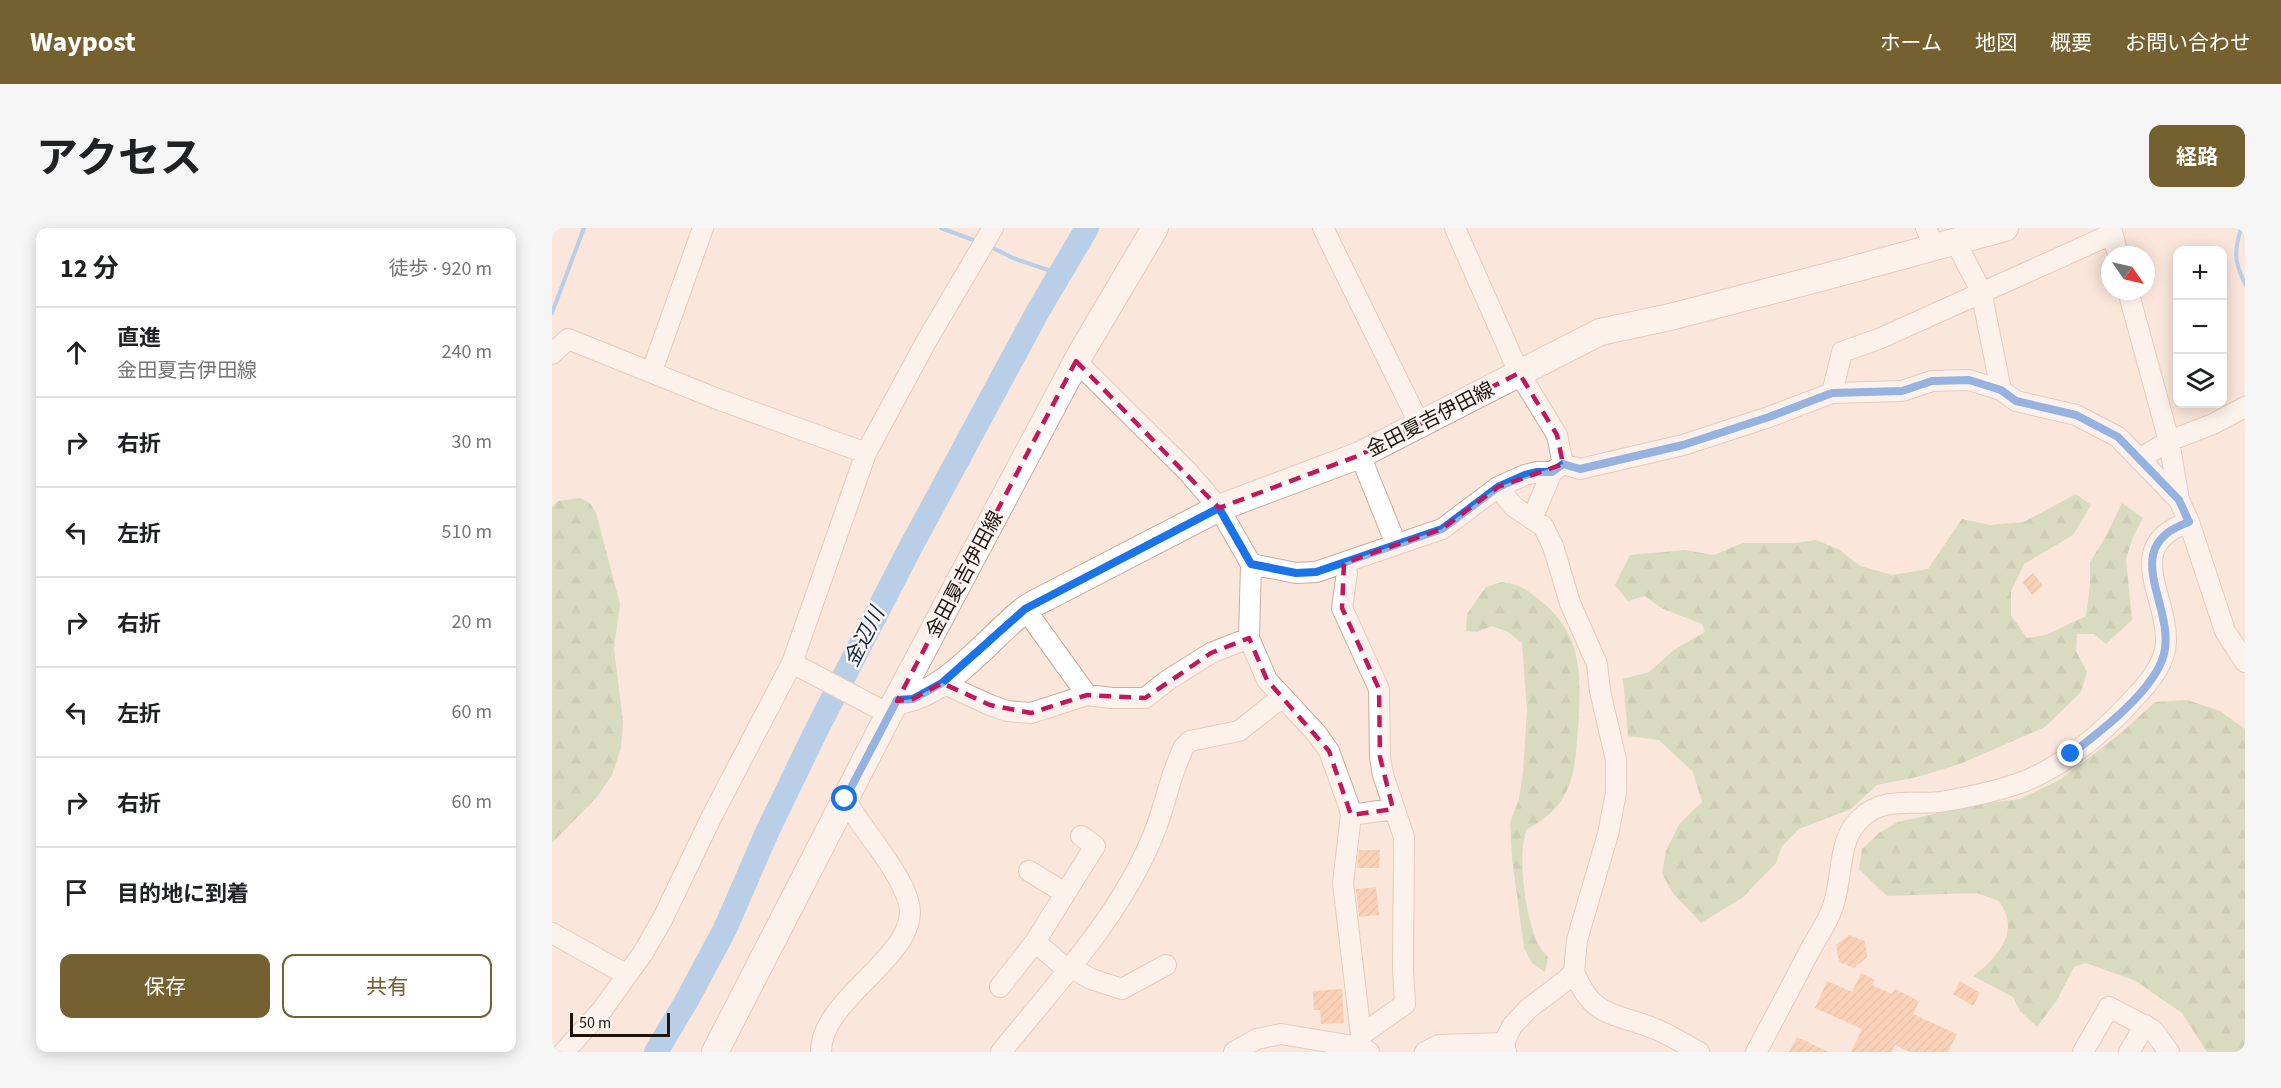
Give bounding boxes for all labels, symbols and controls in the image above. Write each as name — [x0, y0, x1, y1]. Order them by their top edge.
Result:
text: Waypost — [30, 22, 136, 62]
text: ホーム — [1880, 28, 1942, 58]
text: 地図 — [1975, 28, 2017, 58]
text: 概要 — [2050, 28, 2092, 58]
text: お問い合わせ — [2125, 28, 2251, 58]
button: 経路 — [2149, 125, 2245, 187]
text: アクセス — [36, 129, 202, 189]
north arrow — [2101, 246, 2155, 300]
map controls — [2173, 246, 2227, 408]
button: + — [2173, 246, 2227, 300]
text: 12 分 — [60, 250, 119, 287]
text: 徒歩 · 920 m — [389, 255, 492, 283]
button: − — [2173, 300, 2227, 354]
text: 直進 — [117, 322, 161, 354]
icon: ahead — [60, 336, 93, 369]
text: 240 m — [442, 338, 492, 366]
button: layers — [2173, 354, 2227, 408]
text: 金田夏吉伊田線 — [117, 357, 257, 385]
street label: 金田夏吉伊田線 — [1362, 376, 1499, 464]
icon: right — [60, 426, 93, 459]
text: 右折 — [117, 428, 161, 460]
text: 30 m — [452, 428, 492, 456]
street label: 金田夏吉伊田線 — [920, 506, 1010, 643]
icon: left — [60, 516, 93, 549]
text: 左折 — [117, 518, 161, 550]
text: 510 m — [442, 518, 492, 546]
water label: 金辺川 — [836, 600, 893, 672]
icon: right — [60, 606, 93, 639]
text: 右折 — [117, 608, 161, 640]
text: 20 m — [452, 608, 492, 636]
icon: left — [60, 696, 93, 729]
text: 左折 — [117, 698, 161, 730]
text: 60 m — [452, 698, 492, 726]
route end — [2057, 740, 2083, 766]
route start — [831, 785, 857, 811]
icon: right — [60, 786, 93, 819]
text: 右折 — [117, 788, 161, 820]
text: 60 m — [452, 788, 492, 816]
icon: arrive — [60, 876, 93, 909]
text: 目的地に到着 — [117, 878, 249, 910]
button: 保存 — [60, 954, 270, 1018]
button: 共有 — [282, 954, 492, 1018]
scale bar — [570, 1010, 670, 1038]
text: 50 m — [579, 1012, 611, 1034]

